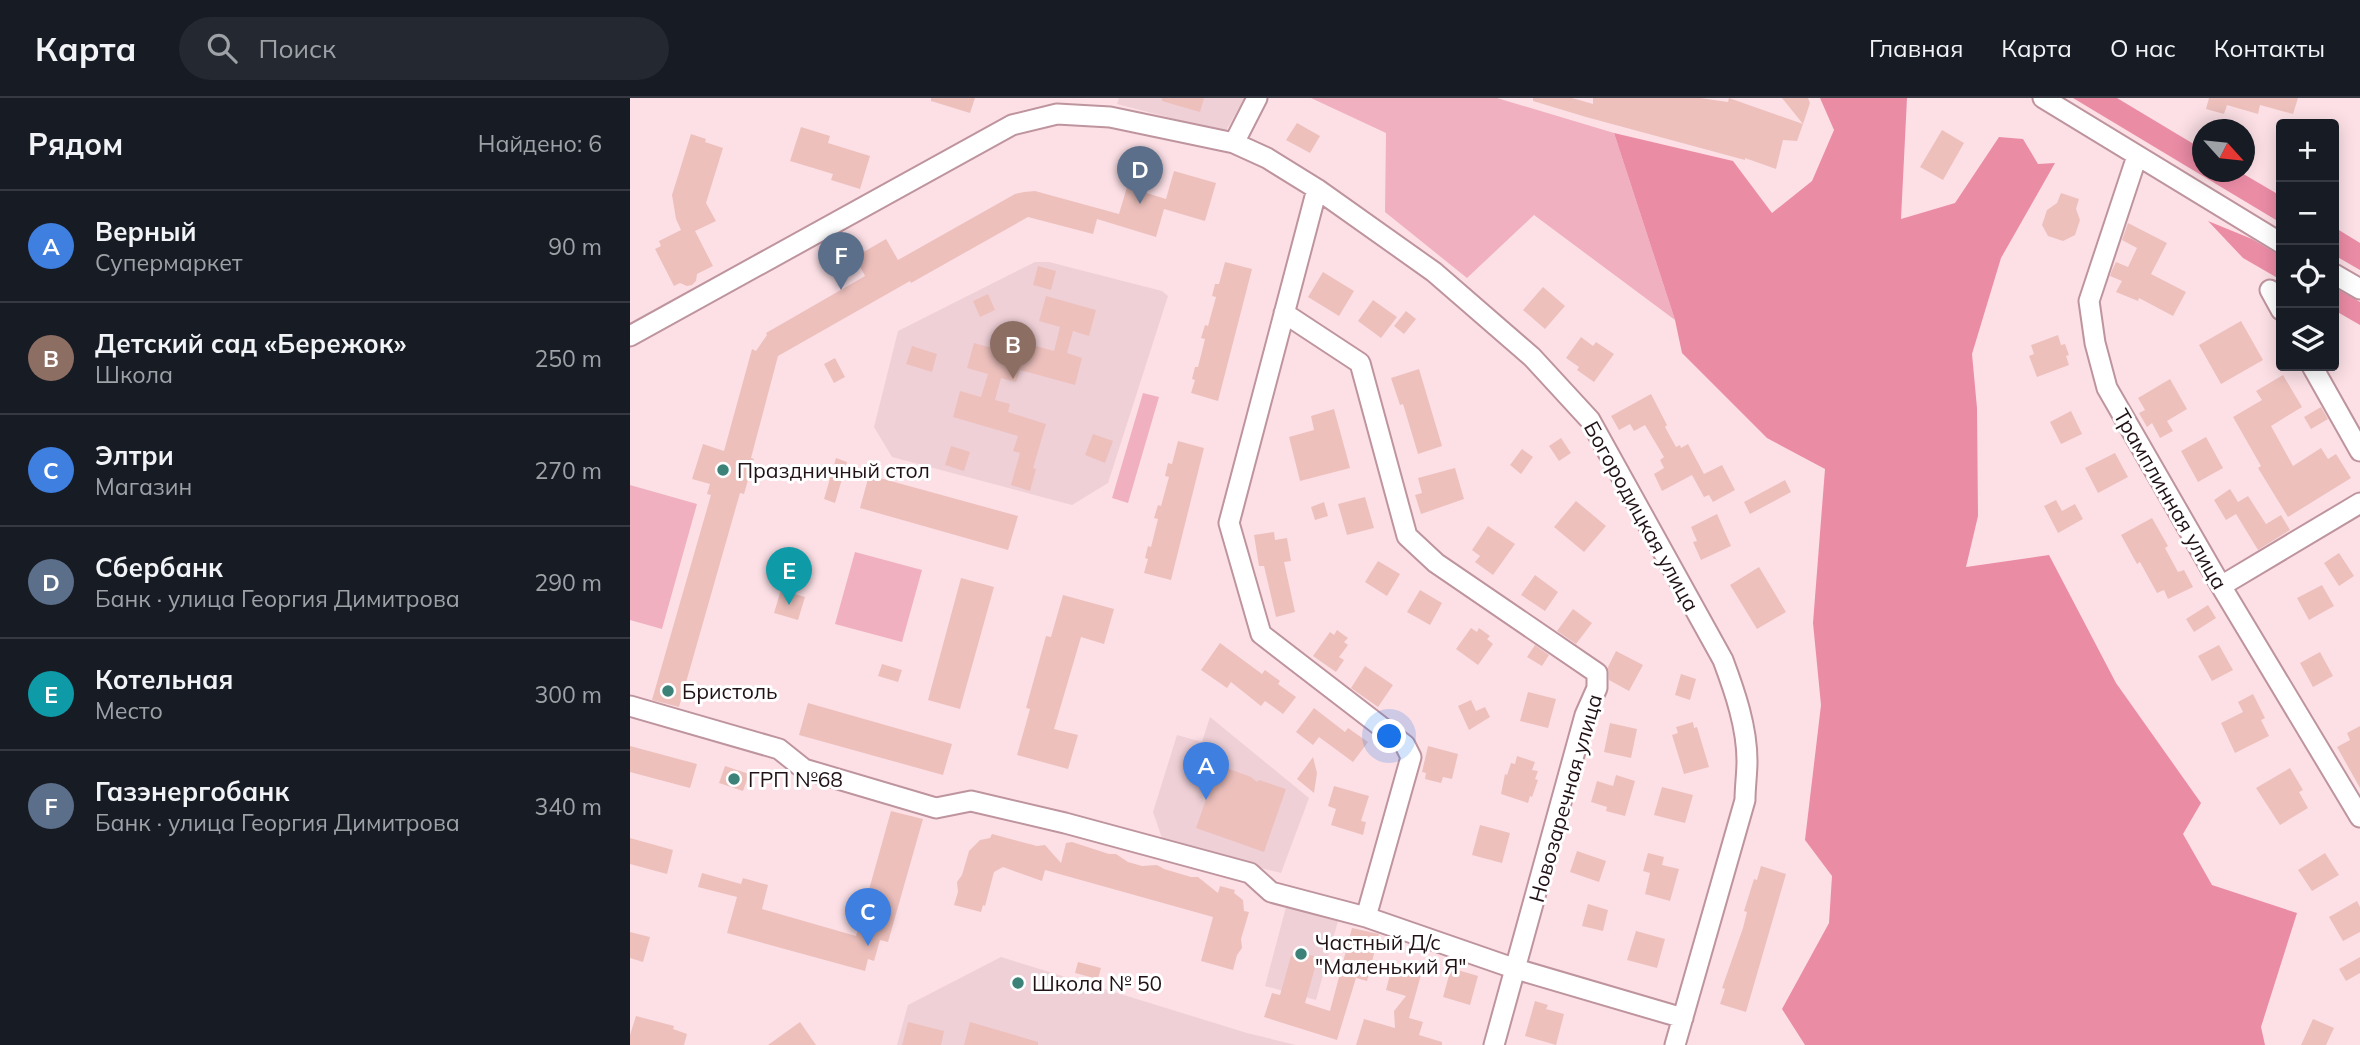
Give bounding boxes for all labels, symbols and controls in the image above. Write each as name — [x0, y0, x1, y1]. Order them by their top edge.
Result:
search box — [179, 17, 669, 80]
text: Карта — [35, 28, 137, 69]
icon: search — [203, 29, 241, 67]
text: Поиск — [259, 32, 336, 65]
text: Главная — [1869, 33, 1963, 63]
text: Карта — [2001, 33, 2072, 63]
text: О нас — [2110, 33, 2176, 63]
text: Контакты — [2214, 33, 2325, 63]
north arrow — [2192, 119, 2255, 182]
map controls — [2276, 119, 2339, 371]
button: + — [2276, 119, 2339, 182]
text: Рядом — [28, 125, 123, 163]
text: Найдено: 6 — [478, 129, 602, 158]
pin: D — [1117, 146, 1163, 204]
button: − — [2276, 182, 2339, 245]
text: Верный — [95, 215, 197, 248]
text: A — [42, 232, 60, 261]
text: 90 m — [548, 232, 602, 261]
pin: F — [818, 232, 864, 290]
button: locate — [2276, 245, 2339, 308]
text: Супермаркет — [95, 248, 242, 277]
button: layers — [2276, 308, 2339, 371]
pin: B — [990, 321, 1036, 379]
text: Детский сад «Бережок» — [95, 327, 407, 360]
text: B — [43, 344, 59, 373]
text: 250 m — [534, 344, 602, 373]
text: Школа — [95, 360, 173, 389]
street label: Трамплинная улица — [2109, 404, 2233, 594]
street label: Богородицкая улица — [1579, 416, 1705, 616]
text: Элтри — [95, 439, 174, 472]
text: C — [43, 456, 59, 485]
text: 270 m — [534, 456, 602, 485]
place label: Праздничный стол — [737, 457, 930, 483]
marker: Праздничный стол — [715, 462, 731, 478]
text: Магазин — [95, 472, 192, 501]
pin: E — [766, 547, 812, 605]
text: Сбербанк — [95, 551, 223, 584]
text: D — [42, 568, 60, 597]
text: 290 m — [534, 568, 602, 597]
text: Банк · улица Георгия Димитрова — [95, 584, 460, 613]
text: Котельная — [95, 663, 233, 696]
place label: Бристоль — [682, 678, 778, 704]
text: E — [44, 680, 58, 709]
text: 300 m — [534, 680, 602, 709]
marker: Бристоль — [660, 683, 676, 699]
street label: Новозаречная улица — [1523, 691, 1607, 905]
text: Место — [95, 696, 163, 725]
your location — [1372, 719, 1406, 753]
pin: A — [1183, 742, 1229, 800]
place label: ГРП №68 — [748, 766, 843, 792]
marker: ГРП №68 — [726, 771, 742, 787]
text: Газэнергобанк — [95, 775, 289, 808]
text: F — [44, 792, 58, 821]
text: 340 m — [534, 792, 602, 821]
text: Банк · улица Георгия Димитрова — [95, 808, 460, 837]
pin: C — [845, 888, 891, 946]
place label: Частный Д/с "Маленький Я" — [1315, 929, 1467, 979]
marker: Частный Д/с "Маленький Я" — [1293, 946, 1309, 962]
place label: Школа № 50 — [1032, 970, 1162, 996]
marker: Школа № 50 — [1010, 975, 1026, 991]

